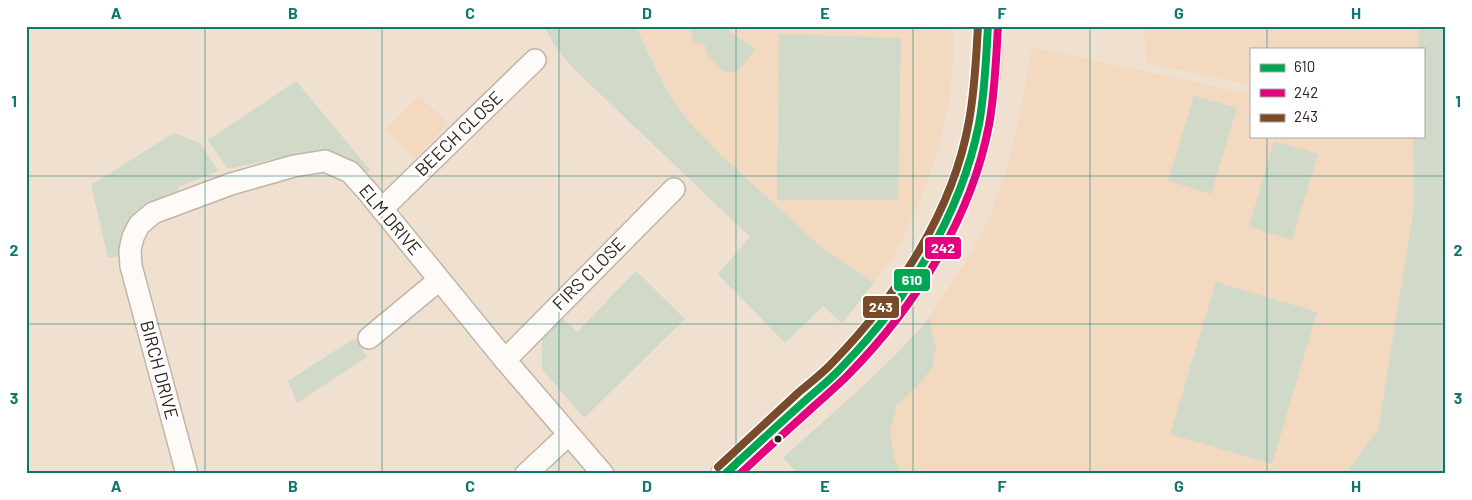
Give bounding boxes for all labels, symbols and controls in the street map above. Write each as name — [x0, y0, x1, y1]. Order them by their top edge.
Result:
text: A — [111, 3, 122, 22]
text: B — [288, 3, 298, 22]
text: C — [465, 3, 475, 22]
text: D — [642, 3, 652, 22]
text: E — [820, 3, 830, 22]
text: F — [998, 3, 1007, 22]
text: G — [1174, 3, 1184, 22]
text: H — [1351, 3, 1361, 22]
legend — [1250, 48, 1424, 138]
text: 610 — [1294, 57, 1315, 75]
text: 242 — [1294, 83, 1318, 101]
street label: BEECH CLOSE — [410, 86, 507, 180]
text: 1 — [11, 91, 17, 110]
text: 1 — [1455, 91, 1461, 110]
text: 243 — [1294, 107, 1318, 125]
street label: ELM DRIVE — [355, 179, 427, 259]
street label: FIRS CLOSE — [547, 232, 629, 314]
line badge: 242 — [924, 236, 962, 260]
text: 242 — [931, 239, 955, 256]
text: 2 — [10, 240, 19, 259]
text: 2 — [1454, 240, 1463, 259]
line badge: 610 — [893, 268, 931, 292]
text: 610 — [902, 271, 922, 288]
line badge: 243 — [862, 295, 900, 319]
text: 243 — [869, 298, 893, 315]
street label: BIRCH DRIVE — [136, 318, 184, 422]
text: 3 — [10, 388, 18, 407]
text: 3 — [1454, 388, 1462, 407]
unlabelled marker — [773, 434, 783, 444]
text: A — [111, 476, 122, 495]
text: B — [288, 476, 298, 495]
text: C — [465, 476, 475, 495]
text: D — [642, 476, 652, 495]
text: E — [820, 476, 830, 495]
text: F — [998, 476, 1007, 495]
text: G — [1174, 476, 1184, 495]
text: H — [1351, 476, 1361, 495]

